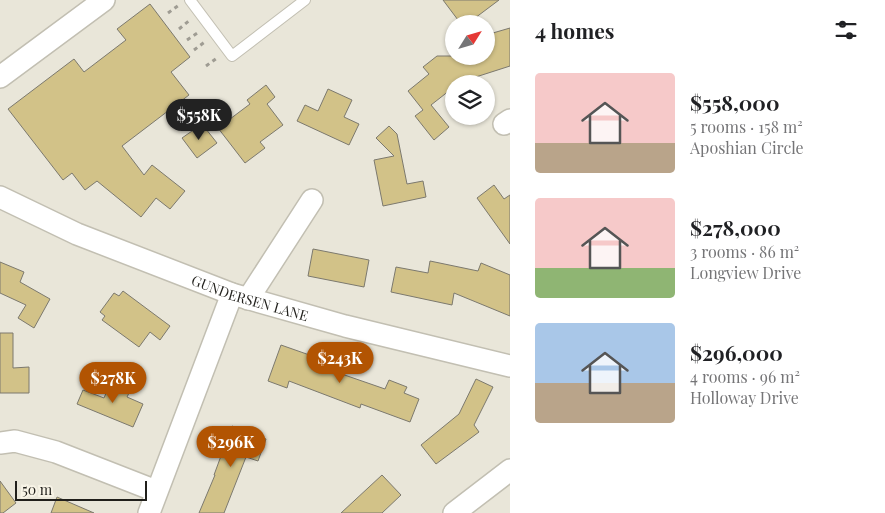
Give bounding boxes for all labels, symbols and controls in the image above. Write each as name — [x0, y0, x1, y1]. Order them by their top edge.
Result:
north arrow — [445, 15, 495, 65]
map controls — [445, 15, 495, 125]
text: 4 homes — [535, 16, 614, 44]
icon: filters — [832, 16, 860, 44]
button: layers — [445, 75, 495, 125]
text: $558,000 — [690, 88, 779, 116]
icon: home — [575, 93, 635, 153]
pin: $558K — [164, 98, 234, 141]
text: $558K — [177, 104, 221, 125]
text: 5 rooms · 158 m² — [690, 116, 803, 137]
text: Aposhian Circle — [690, 137, 804, 158]
text: $278,000 — [690, 213, 781, 241]
icon: home — [575, 218, 635, 278]
text: 3 rooms · 86 m² — [690, 241, 799, 262]
text: Longview Drive — [690, 262, 801, 283]
street label: GUNDERSEN LANE — [189, 270, 311, 325]
text: $296,000 — [690, 338, 783, 366]
pin: $243K — [305, 342, 375, 384]
icon: home — [575, 343, 635, 403]
text: $243K — [318, 347, 362, 368]
pin: $278K — [78, 362, 148, 404]
text: 4 rooms · 96 m² — [690, 366, 800, 387]
text: $278K — [90, 367, 136, 388]
text: Holloway Drive — [690, 387, 799, 408]
pin: $296K — [196, 426, 266, 468]
text: $296K — [208, 431, 254, 452]
scale bar — [15, 478, 148, 501]
text: 50 m — [22, 480, 52, 499]

